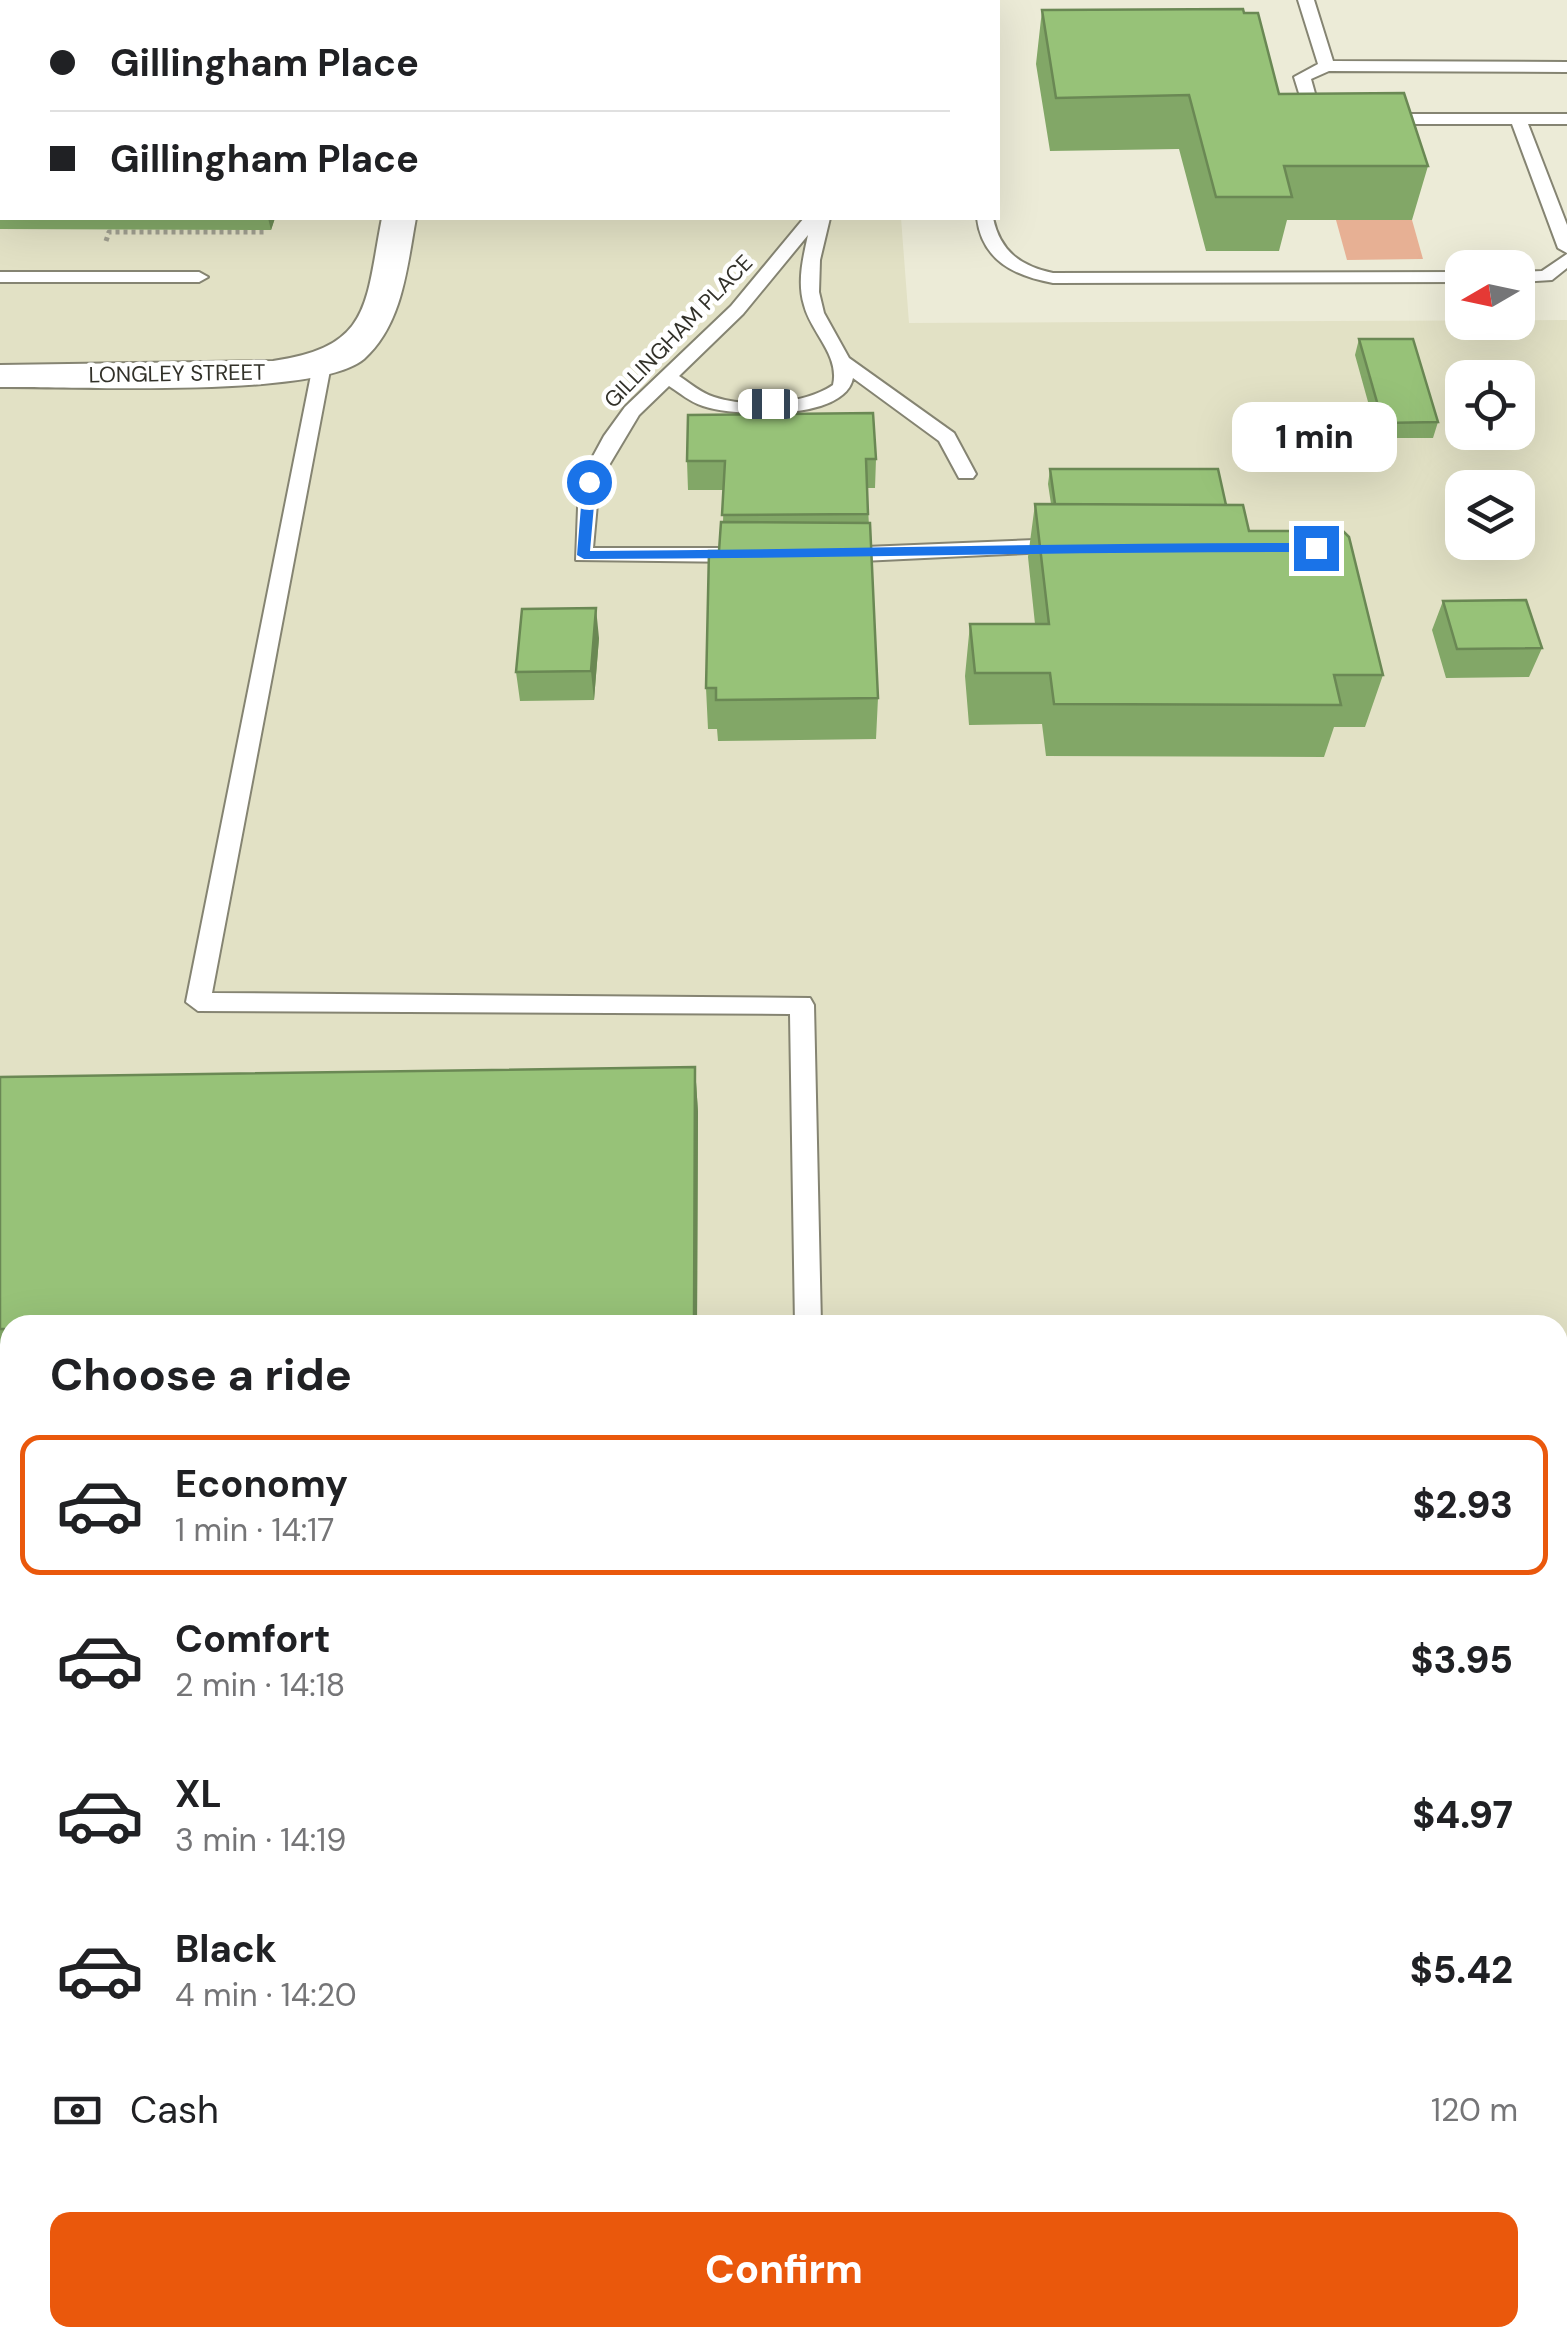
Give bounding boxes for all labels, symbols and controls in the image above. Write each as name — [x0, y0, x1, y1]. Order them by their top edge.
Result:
text: Gillingham Place — [110, 38, 419, 88]
text: Gillingham Place — [110, 134, 419, 184]
street label: GILLINGHAM PLACE — [598, 249, 759, 414]
north arrow — [1445, 250, 1535, 340]
map controls — [1445, 250, 1535, 560]
street label: LONGLEY STREET — [88, 357, 266, 390]
button: locate — [1445, 360, 1535, 450]
car — [738, 389, 798, 419]
callout: 1 min — [1234, 403, 1398, 473]
text: 1 min — [1275, 416, 1354, 458]
route start — [567, 460, 612, 505]
button: layers — [1445, 470, 1535, 560]
route end — [1294, 526, 1339, 571]
text: Choose a ride — [50, 1345, 352, 1404]
text: Economy — [175, 1459, 348, 1509]
icon: car — [55, 1460, 145, 1550]
text: $2.93 — [1412, 1480, 1513, 1530]
text: 1 min · 14:17 — [175, 1509, 334, 1551]
text: Comfort — [175, 1614, 331, 1664]
icon: car — [55, 1615, 145, 1705]
text: $3.95 — [1411, 1635, 1513, 1685]
text: 2 min · 14:18 — [175, 1664, 345, 1706]
text: XL — [175, 1769, 222, 1819]
icon: car — [55, 1770, 145, 1860]
text: $4.97 — [1412, 1790, 1513, 1840]
text: 3 min · 14:19 — [175, 1819, 346, 1861]
text: Black — [175, 1924, 277, 1974]
icon: car — [55, 1925, 145, 2015]
text: $5.42 — [1410, 1945, 1513, 1995]
text: 4 min · 14:20 — [175, 1974, 357, 2016]
icon: cash — [50, 2083, 105, 2138]
text: Cash — [130, 2085, 219, 2135]
text: 120 m — [1431, 2089, 1518, 2131]
button: Confirm — [50, 2212, 1518, 2327]

